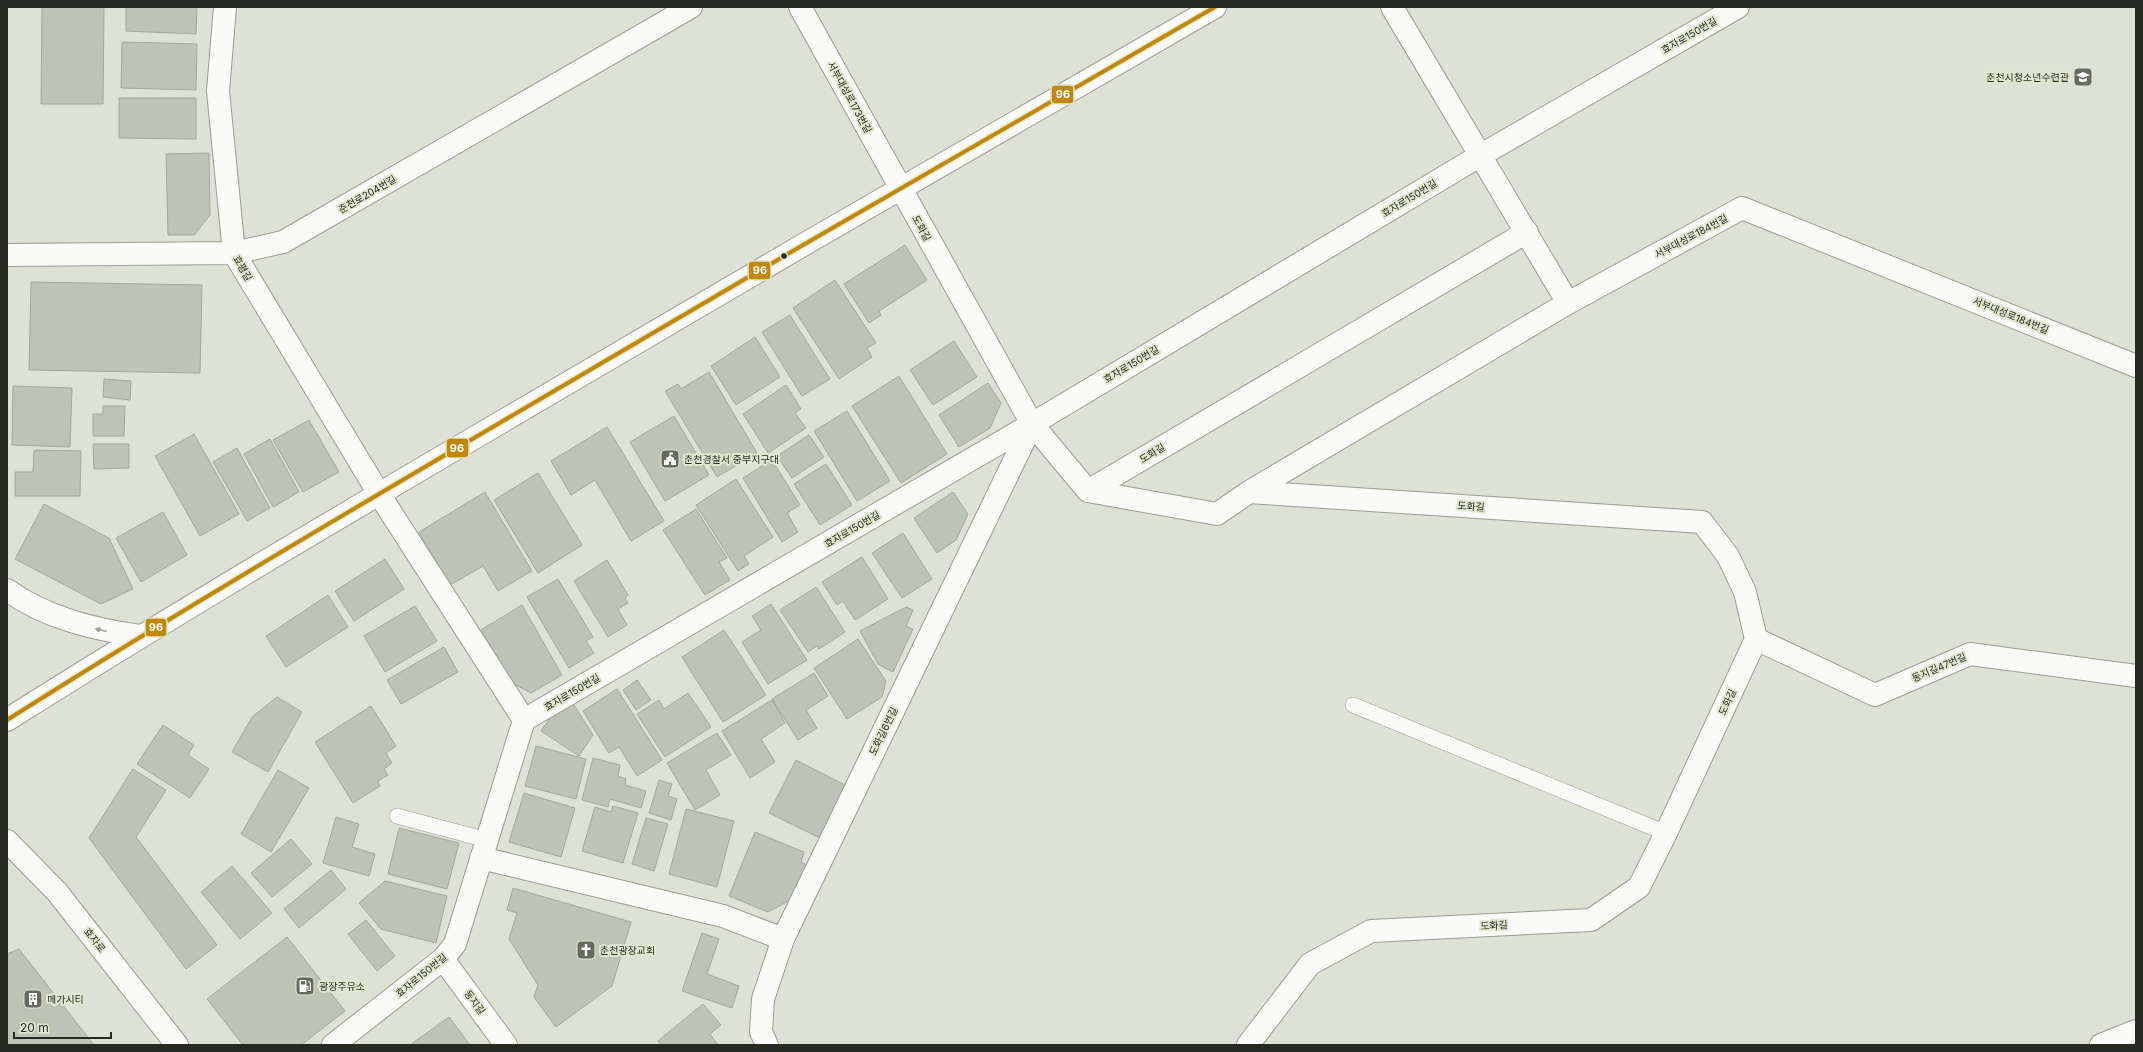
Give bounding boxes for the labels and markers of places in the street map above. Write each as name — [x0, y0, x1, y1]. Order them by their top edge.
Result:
school or university icon: 춘천시청소년수련관 — [2072, 66, 2094, 88]
place label: 춘천시청소년수련관 — [1986, 71, 2070, 83]
unlabelled marker — [779, 251, 789, 261]
public building icon: 춘천경찰서 중부지구대 — [659, 448, 681, 470]
place label: 춘천경찰서 중부지구대 — [684, 453, 779, 465]
church icon: 춘천광장교회 — [575, 939, 597, 961]
place label: 춘천광장교회 — [600, 944, 655, 956]
fuel station icon: 광장주유소 — [294, 975, 316, 997]
place label: 광장주유소 — [319, 980, 365, 992]
building icon: 메가시티 — [22, 988, 44, 1010]
place label: 메가시티 — [47, 993, 84, 1005]

